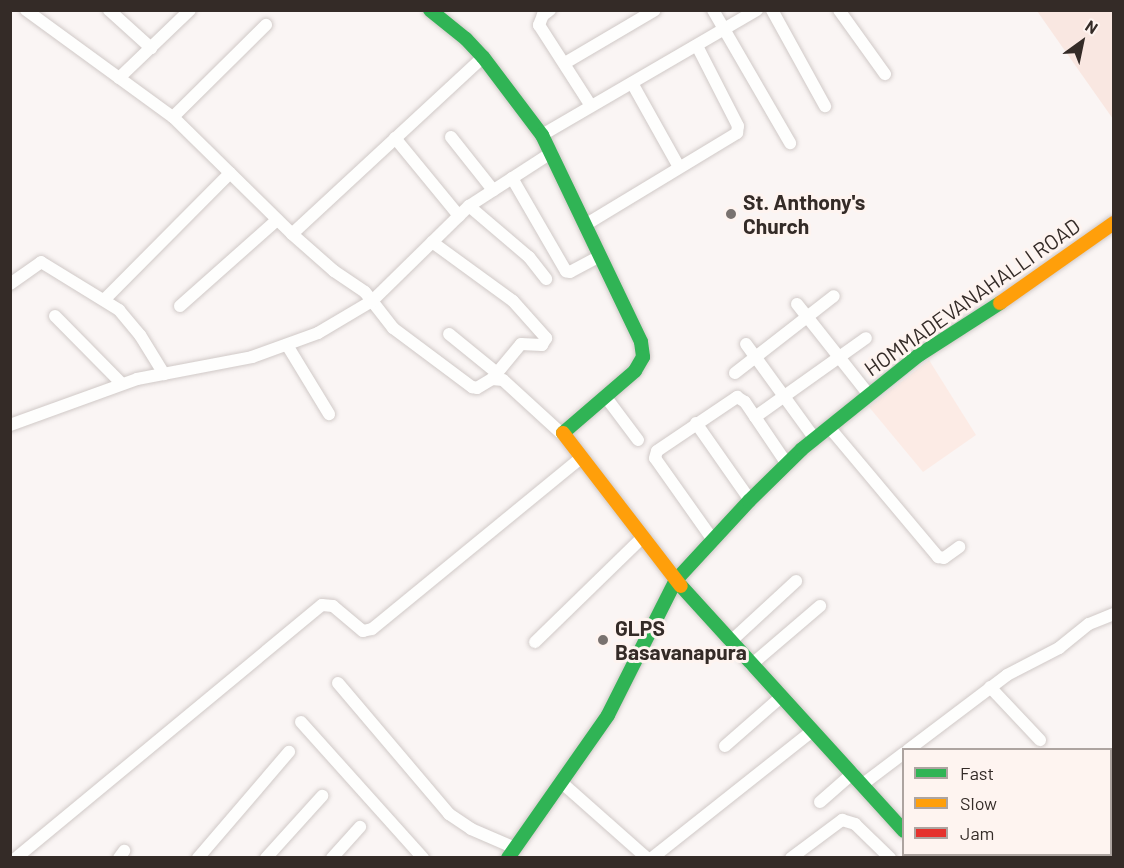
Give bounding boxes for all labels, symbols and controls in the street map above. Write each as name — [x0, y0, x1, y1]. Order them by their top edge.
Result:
north arrow — [1052, 12, 1112, 72]
text: N — [1082, 16, 1102, 37]
place label: St. Anthony's Church — [743, 189, 865, 239]
marker: St. Anthony's Church — [724, 207, 738, 221]
street label: HOMMADEVANAHALLI ROAD — [859, 213, 1085, 381]
place label: GLPS Basavanapura — [615, 615, 747, 665]
marker: GLPS Basavanapura — [596, 633, 610, 647]
legend — [902, 748, 1112, 856]
text: Fast — [960, 762, 994, 784]
text: Slow — [960, 792, 997, 814]
text: Jam — [960, 822, 994, 844]

